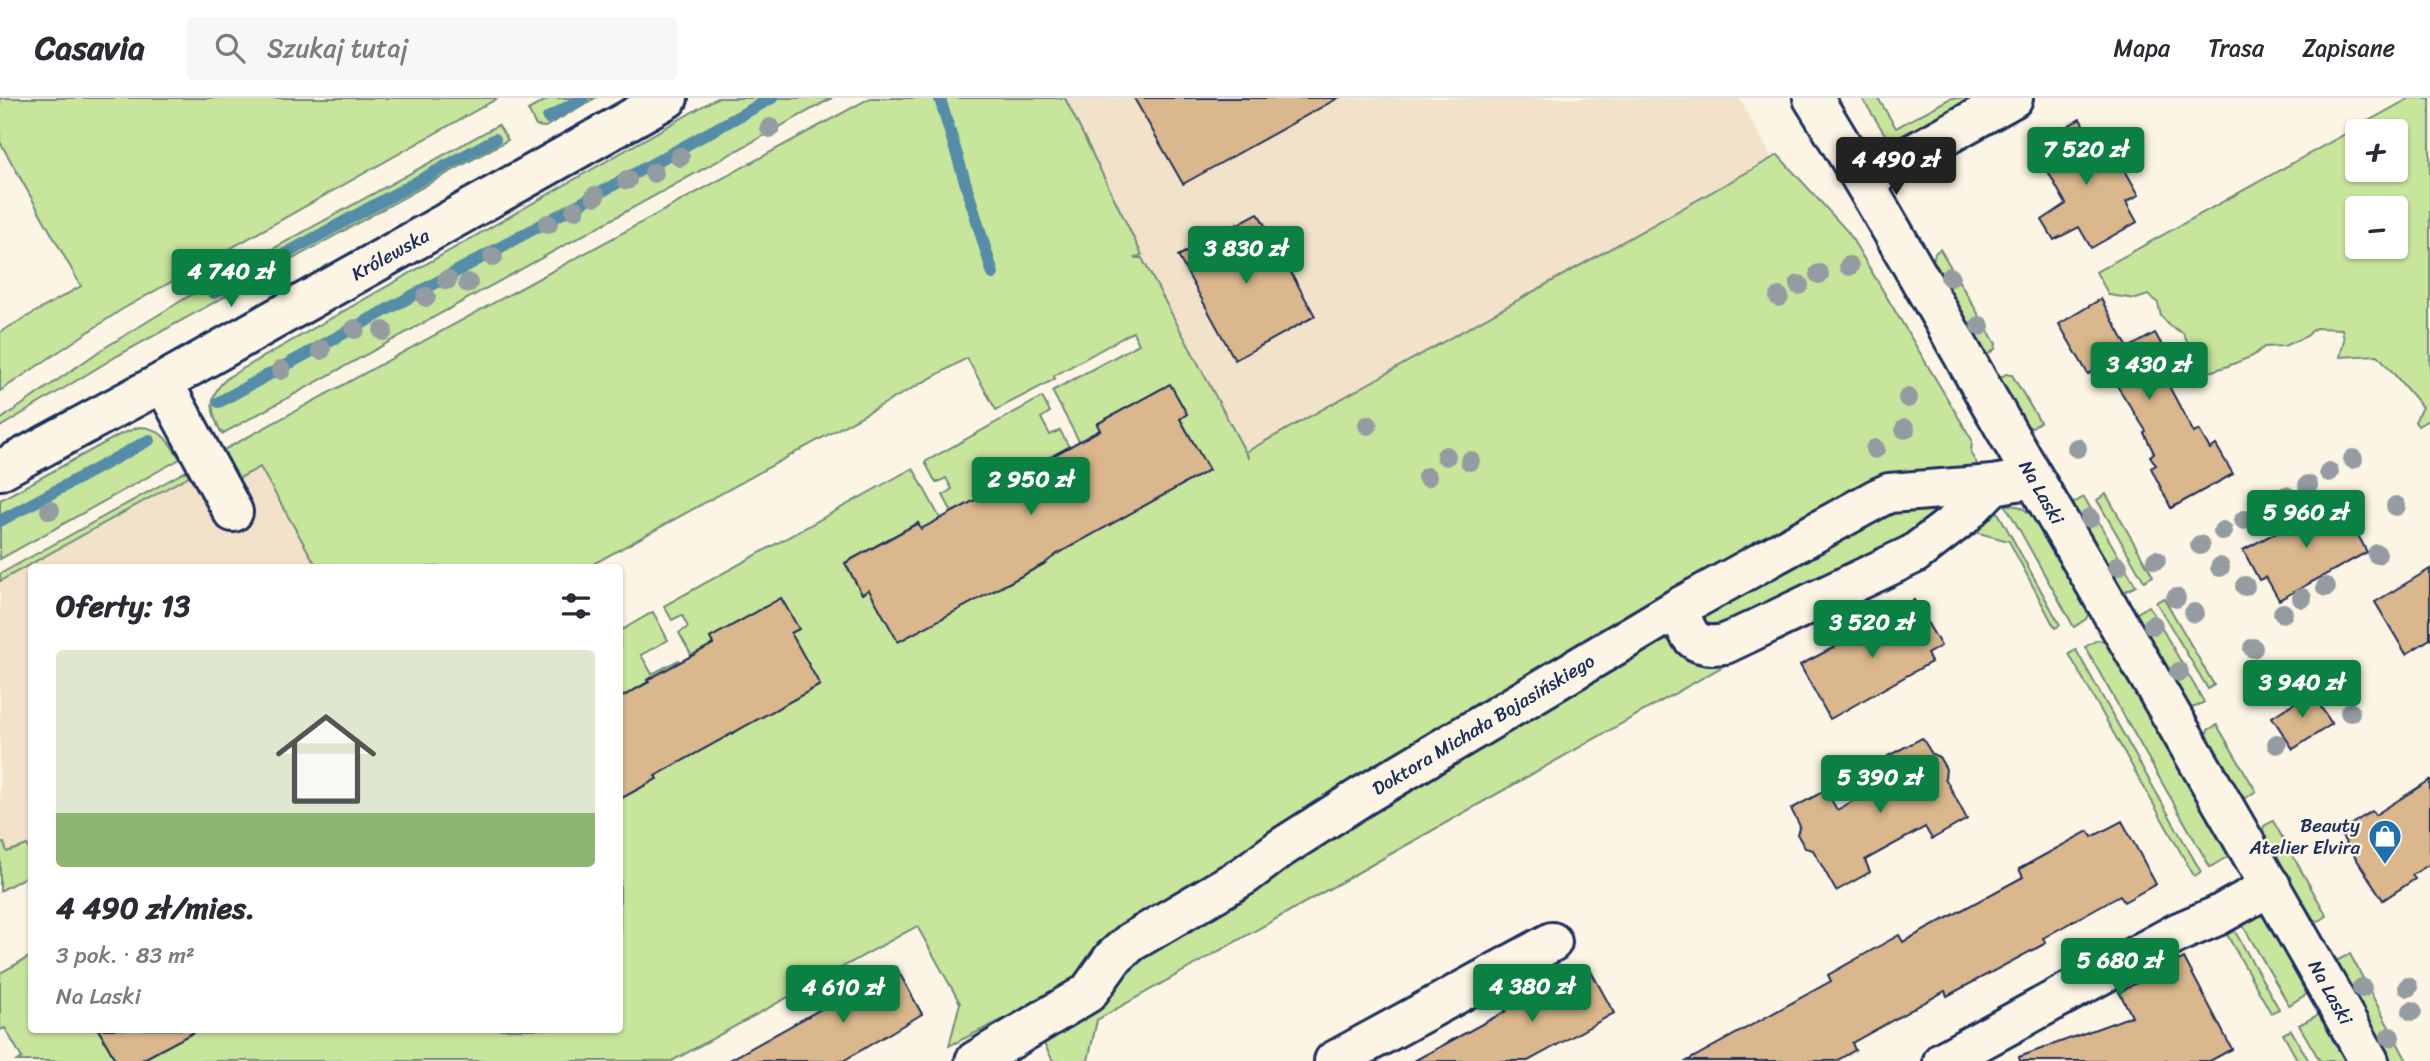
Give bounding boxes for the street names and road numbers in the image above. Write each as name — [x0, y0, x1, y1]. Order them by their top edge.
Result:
street label: Królewska — [345, 219, 436, 290]
street label: Na Laski — [2010, 454, 2074, 531]
street label: Doktora Michała Bojasińskiego — [1365, 645, 1601, 804]
street label: Na Laski — [2299, 954, 2362, 1032]

